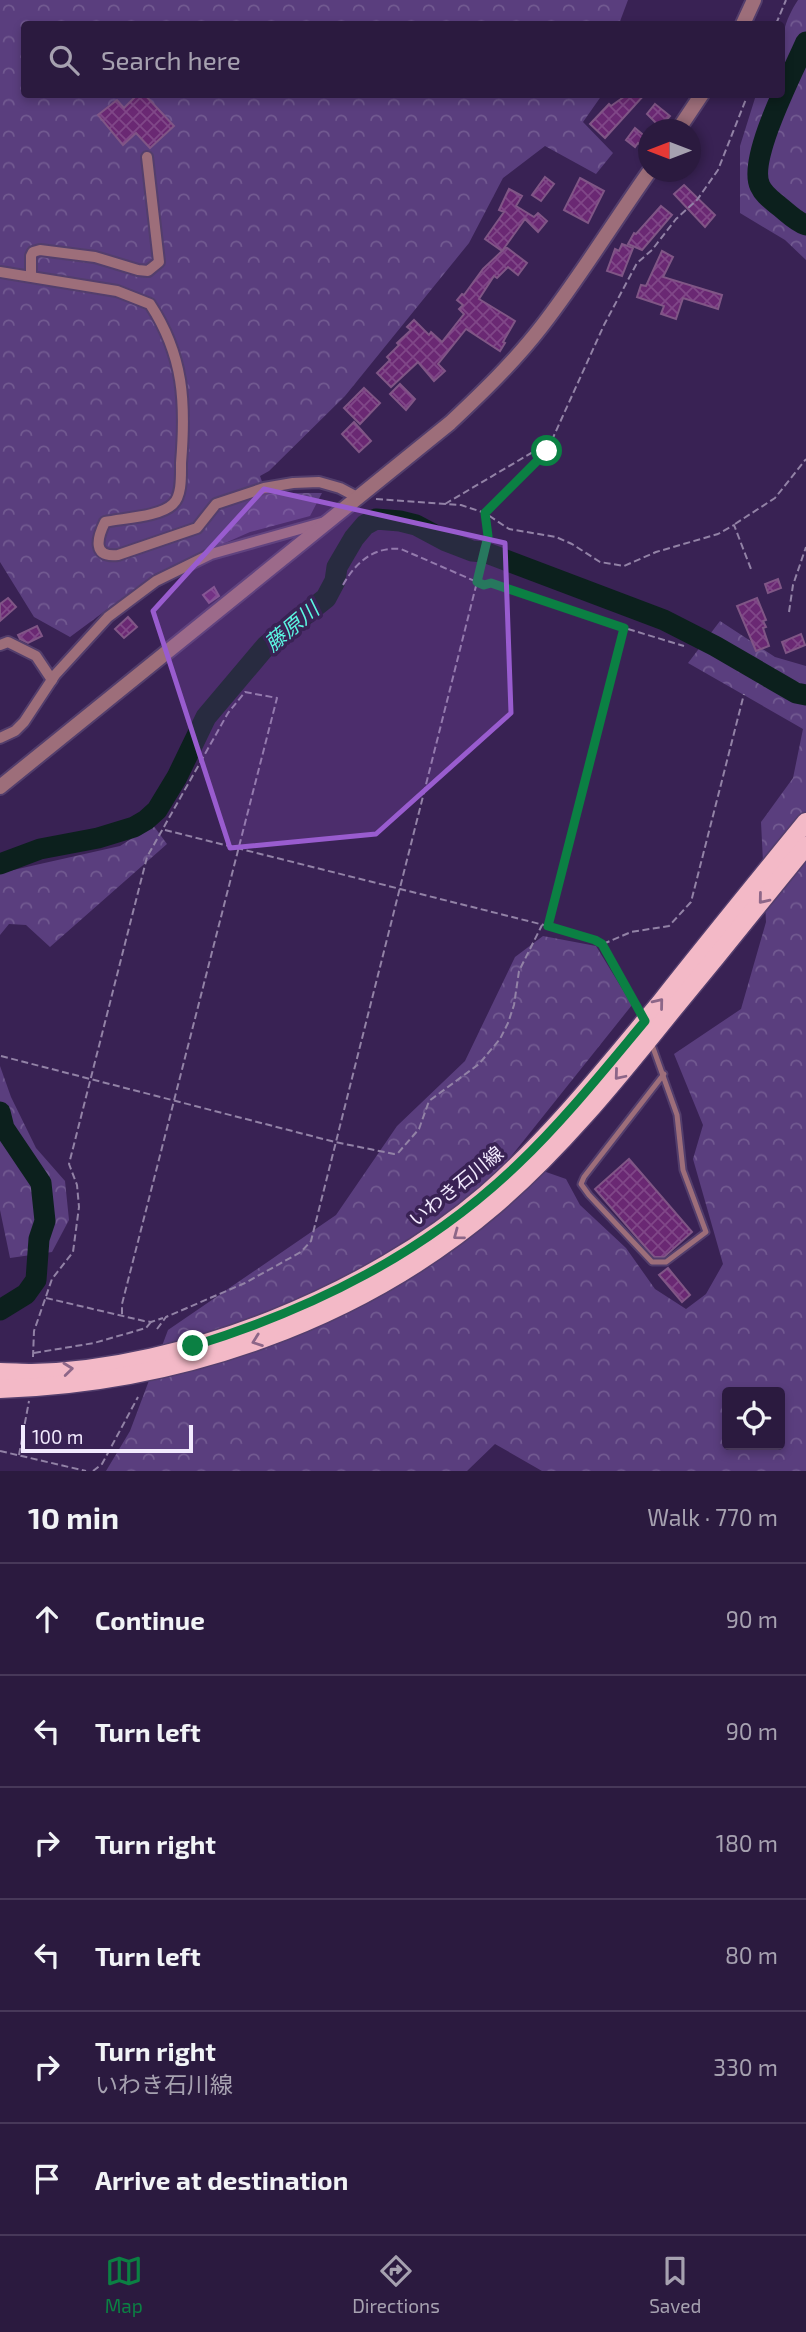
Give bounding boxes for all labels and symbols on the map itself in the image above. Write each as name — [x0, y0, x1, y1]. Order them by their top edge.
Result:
north arrow — [638, 119, 701, 182]
route start — [531, 435, 562, 466]
water label: 藤原川 — [259, 595, 325, 656]
one-way arrow — [759, 890, 771, 903]
one-way arrow — [651, 999, 663, 1012]
one-way arrow — [615, 1068, 628, 1080]
street label: いわき石川線 — [404, 1141, 507, 1230]
one-way arrow — [453, 1226, 466, 1239]
route end — [177, 1330, 208, 1361]
one-way arrow — [252, 1333, 264, 1347]
one-way arrow — [63, 1362, 74, 1377]
scale bar — [21, 1422, 192, 1454]

